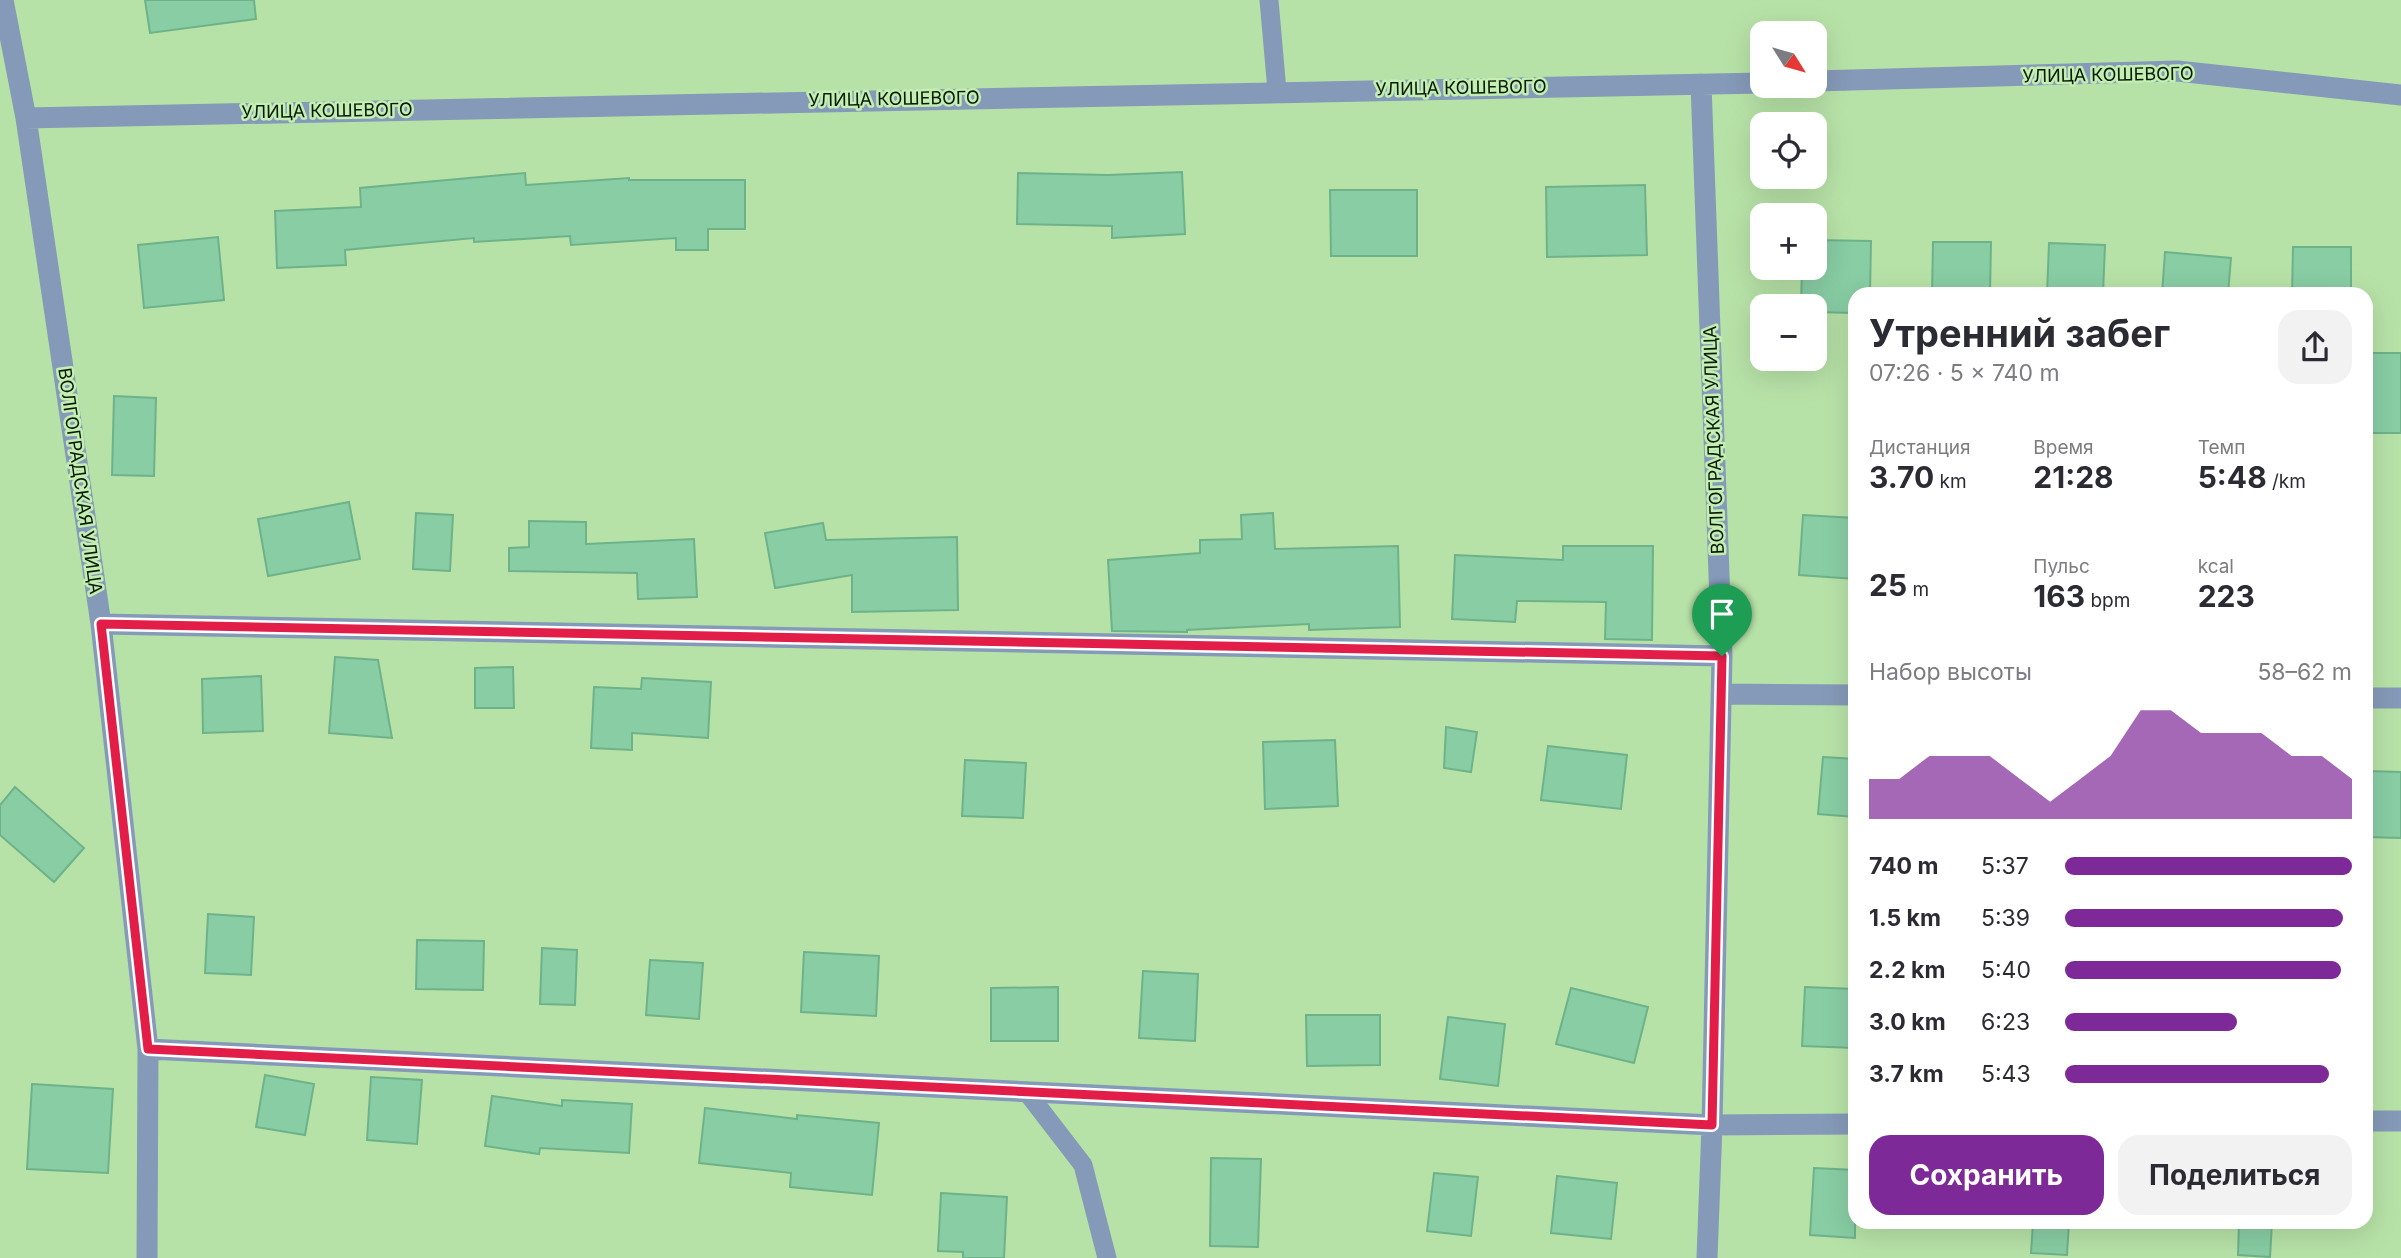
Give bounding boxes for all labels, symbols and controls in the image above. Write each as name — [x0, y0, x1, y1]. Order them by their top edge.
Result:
north arrow — [1750, 21, 1827, 98]
map controls — [1750, 21, 1827, 371]
street label: УЛИЦА КОШЕВОГО — [2022, 63, 2194, 86]
street label: УЛИЦА КОШЕВОГО — [1375, 76, 1547, 99]
street label: УЛИЦА КОШЕВОГО — [808, 87, 980, 110]
street label: УЛИЦА КОШЕВОГО — [241, 99, 413, 122]
button: locate — [1750, 112, 1827, 189]
button: + — [1750, 203, 1827, 280]
button: − — [1750, 294, 1827, 371]
text: Утренний забег — [1869, 310, 2170, 356]
button: share — [2278, 310, 2352, 384]
street label: ВОЛГОГРАДСКАЯ УЛИЦА — [1699, 326, 1728, 555]
text: 07:26 · 5 × 740 m — [1869, 359, 2060, 387]
street label: ВОЛГОГРАДСКАЯ УЛИЦА — [54, 366, 107, 595]
text: Дистанция — [1869, 436, 1971, 459]
text: Время — [2033, 436, 2094, 459]
text: Темп — [2198, 436, 2245, 459]
text: 3.70 — [1869, 459, 1934, 495]
text: 21:28 — [2033, 459, 2114, 495]
text: 5:48 — [2198, 459, 2267, 495]
text: km — [1934, 470, 1967, 493]
text: /km — [2267, 470, 2306, 493]
text: Пульс — [2033, 555, 2090, 578]
text: kcal — [2198, 555, 2234, 578]
text: 25 — [1869, 567, 1907, 603]
text: m — [1907, 578, 1929, 601]
text: 163 — [2033, 578, 2085, 614]
text: 223 — [2198, 578, 2255, 614]
pin — [1692, 584, 1752, 656]
text: bpm — [2085, 589, 2130, 612]
icon: arrive — [1703, 595, 1741, 633]
text: Набор высоты — [1869, 658, 2032, 686]
text: 58–62 m — [2257, 658, 2352, 686]
text: 740 m — [1869, 852, 1939, 880]
text: 5:37 — [1981, 852, 2029, 880]
text: 1.5 km — [1869, 904, 1941, 932]
text: 5:39 — [1981, 904, 2030, 932]
text: 2.2 km — [1869, 956, 1945, 984]
text: 5:40 — [1981, 956, 2031, 984]
text: 3.0 km — [1869, 1008, 1946, 1036]
text: 6:23 — [1981, 1008, 2030, 1036]
text: 3.7 km — [1869, 1060, 1944, 1088]
text: 5:43 — [1981, 1060, 2031, 1088]
button: Сохранить — [1869, 1135, 2104, 1215]
button: Поделиться — [2118, 1135, 2352, 1215]

